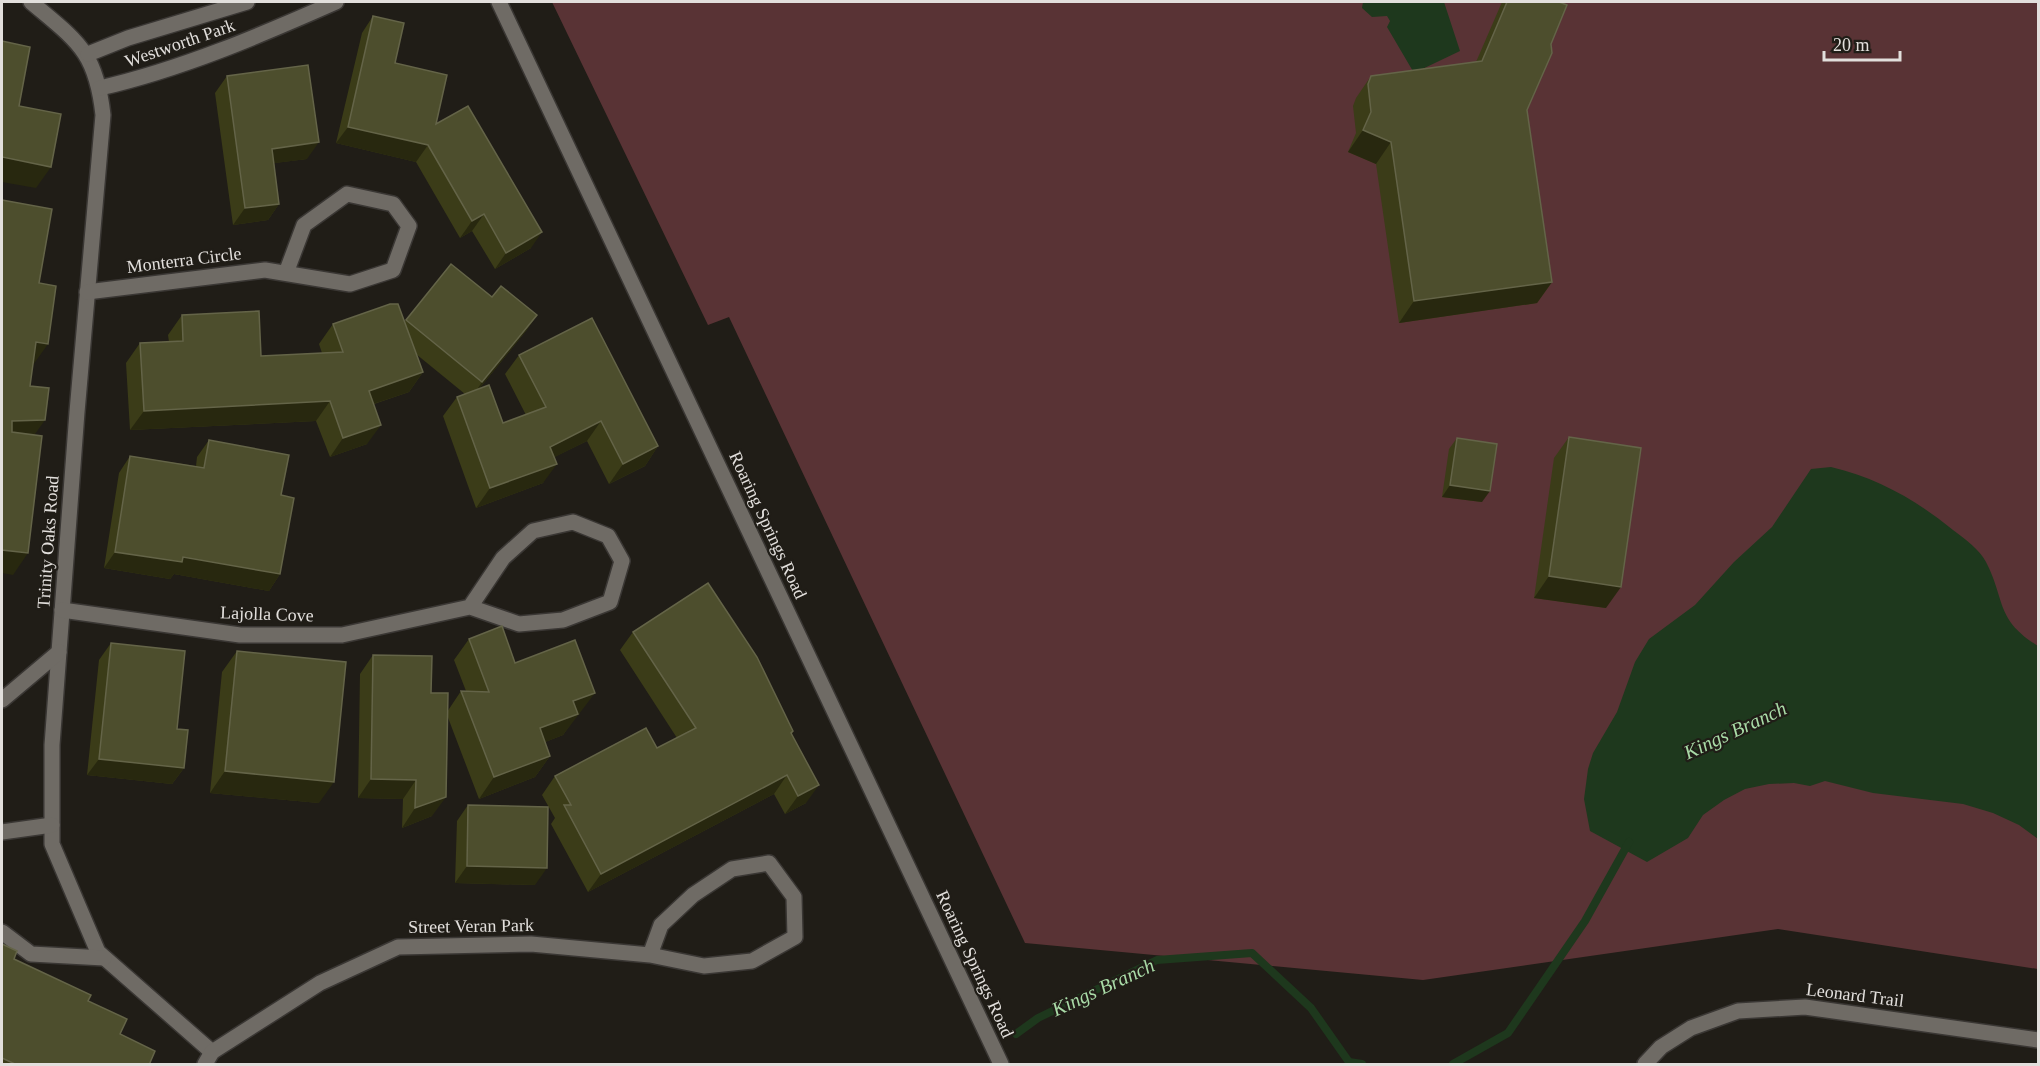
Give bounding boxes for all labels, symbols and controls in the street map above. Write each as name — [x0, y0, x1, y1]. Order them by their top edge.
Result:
street label: Westworth Park — [122, 15, 238, 71]
scale bar — [1824, 24, 1900, 62]
text: 20 m — [1833, 35, 1870, 55]
street label: Monterra Circle — [125, 243, 243, 277]
street label: Roaring Springs Road — [725, 448, 811, 602]
street label: Trinity Oaks Road — [33, 475, 63, 609]
street label: Lajolla Cove — [220, 602, 314, 626]
water label: Kings Branch — [1679, 697, 1790, 765]
street label: Roaring Springs Road — [932, 887, 1018, 1041]
street label: Street Veran Park — [408, 915, 534, 937]
water label: Kings Branch — [1047, 954, 1158, 1022]
street label: Leonard Trail — [1805, 979, 1905, 1011]

